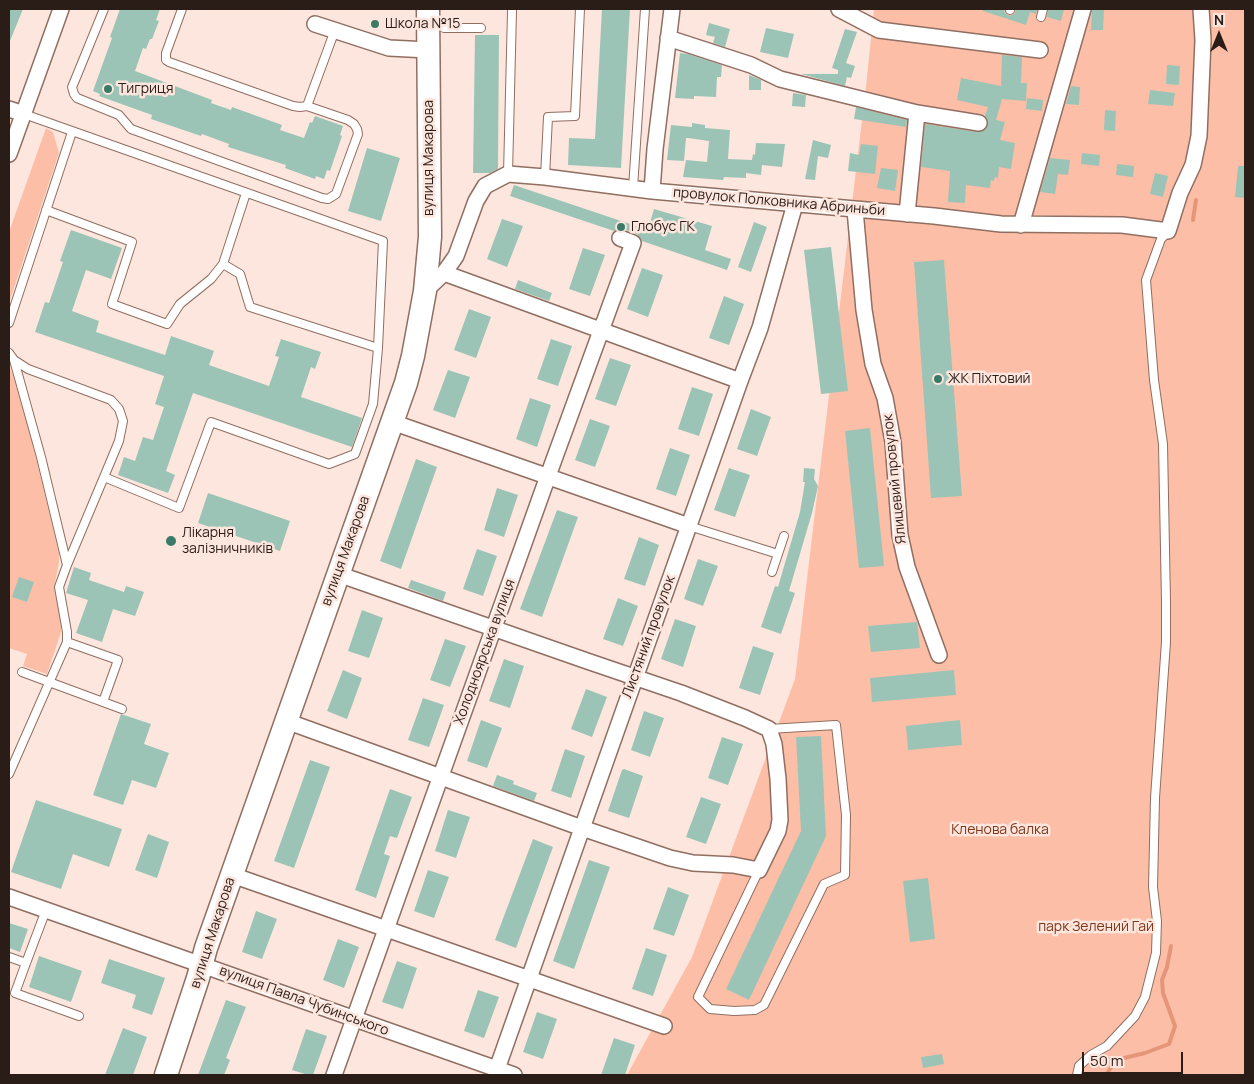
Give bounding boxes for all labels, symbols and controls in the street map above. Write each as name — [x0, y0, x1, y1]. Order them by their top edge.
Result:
north arrow — [1194, 10, 1244, 60]
text: N — [1214, 10, 1224, 29]
place label: Школа №15 — [385, 16, 460, 32]
marker: Школа №15 — [369, 18, 381, 30]
place label: Тигриця — [118, 81, 173, 97]
marker: Тигриця — [102, 83, 114, 95]
street label: вулиця Макарова — [421, 100, 437, 216]
street label: провулок Полковника Абриньби — [672, 184, 886, 220]
place label: Глобус ГК — [631, 219, 695, 235]
marker: Глобус ГК — [615, 221, 627, 233]
place label: ЖК Піхтовий — [948, 371, 1031, 387]
marker: ЖК Піхтовий — [932, 373, 944, 385]
street label: Ялицевий провулок — [880, 413, 910, 545]
street label: вулиця Макарова — [318, 494, 374, 608]
place label: Лікарня залізничників — [182, 525, 273, 558]
marker: Лікарня залізничників — [164, 534, 178, 548]
street label: Листяний провулок — [619, 573, 679, 701]
street label: Холодноярська вулиця — [451, 577, 519, 727]
park label: Кленова балка — [951, 822, 1049, 838]
street label: вулиця Макарова — [187, 875, 239, 991]
park label: парк Зелений Гай — [1038, 919, 1154, 935]
street label: вулиця Павла Чубинського — [217, 962, 391, 1040]
scale bar — [1084, 1042, 1185, 1074]
text: 50 m — [1090, 1050, 1124, 1071]

